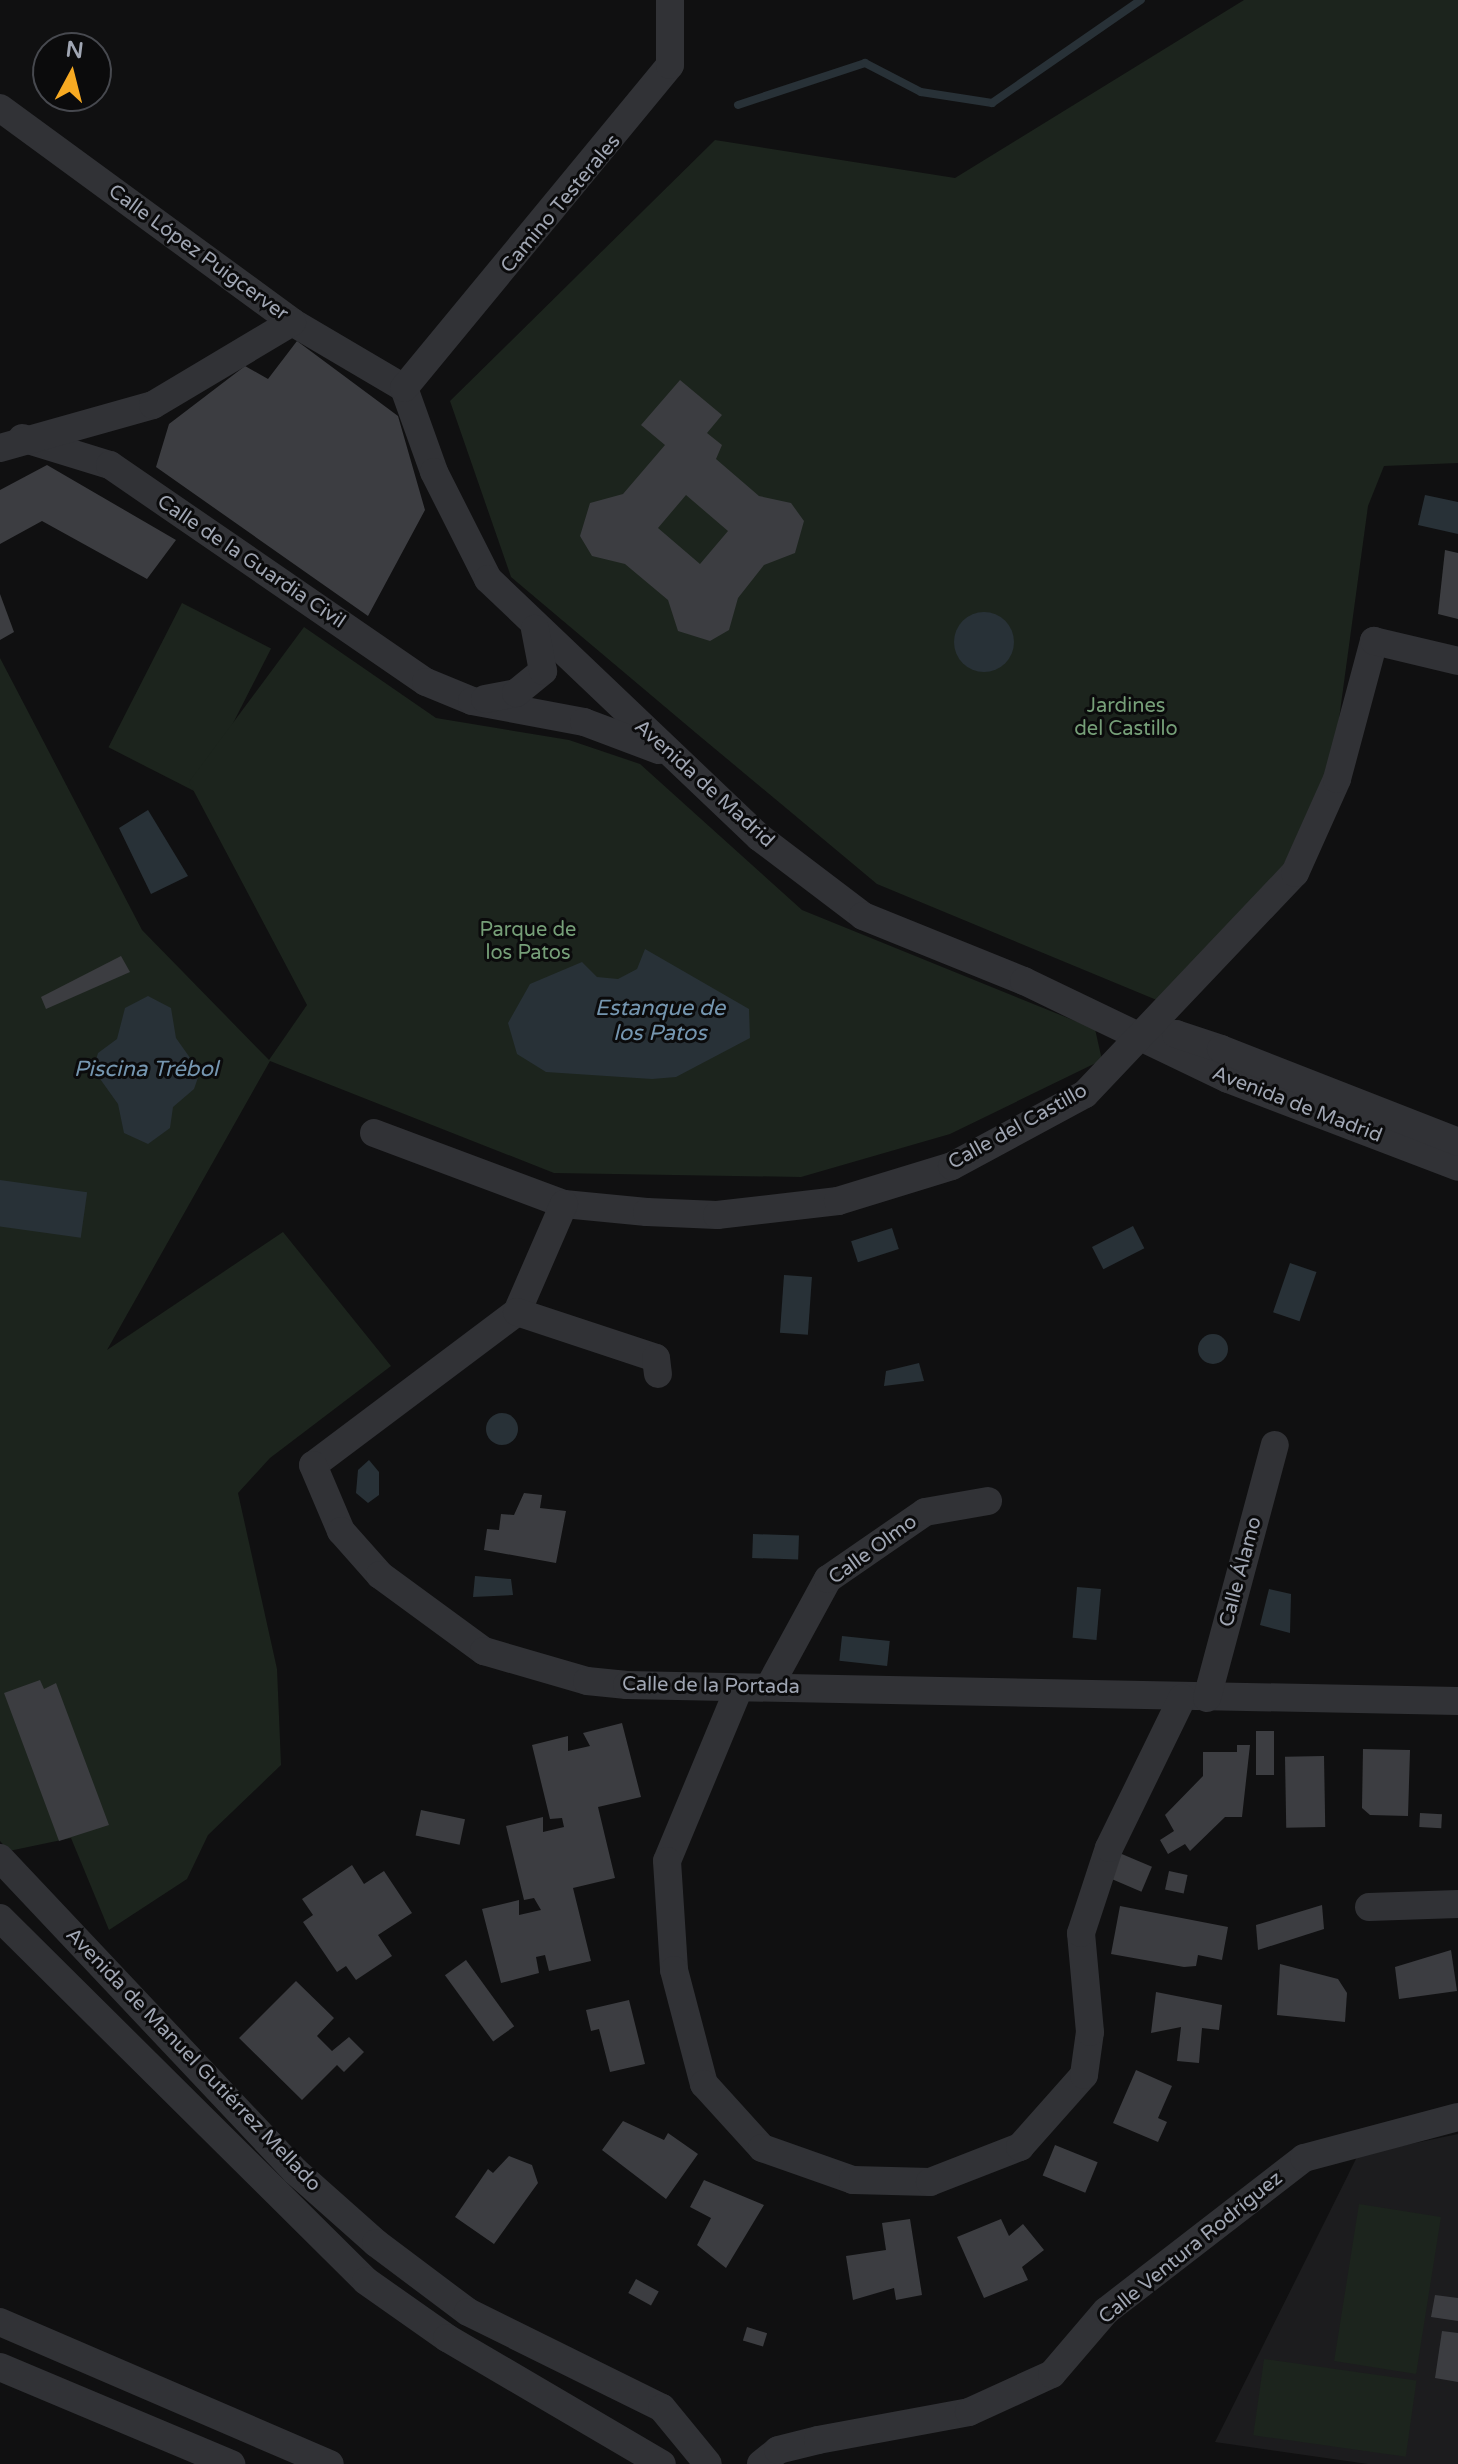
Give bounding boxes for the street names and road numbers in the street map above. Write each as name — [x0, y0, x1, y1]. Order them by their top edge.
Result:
street label: Camino Testerales — [496, 130, 626, 278]
street label: Calle López Puigcerver — [103, 180, 293, 326]
street label: Calle de la Guardia Civil — [152, 490, 350, 634]
street label: Avenida de Madrid — [629, 715, 779, 853]
street label: Avenida de Madrid — [1209, 1062, 1385, 1148]
street label: Calle del Castillo — [944, 1079, 1092, 1175]
street label: Calle Olmo — [824, 1510, 922, 1590]
street label: Calle Álamo — [1215, 1514, 1267, 1630]
street label: Calle de la Portada — [622, 1672, 800, 1700]
street label: Avenida de Manuel Gutiérrez Mellado — [60, 1923, 326, 2197]
street label: Calle Ventura Rodríguez — [1094, 2167, 1288, 2329]

